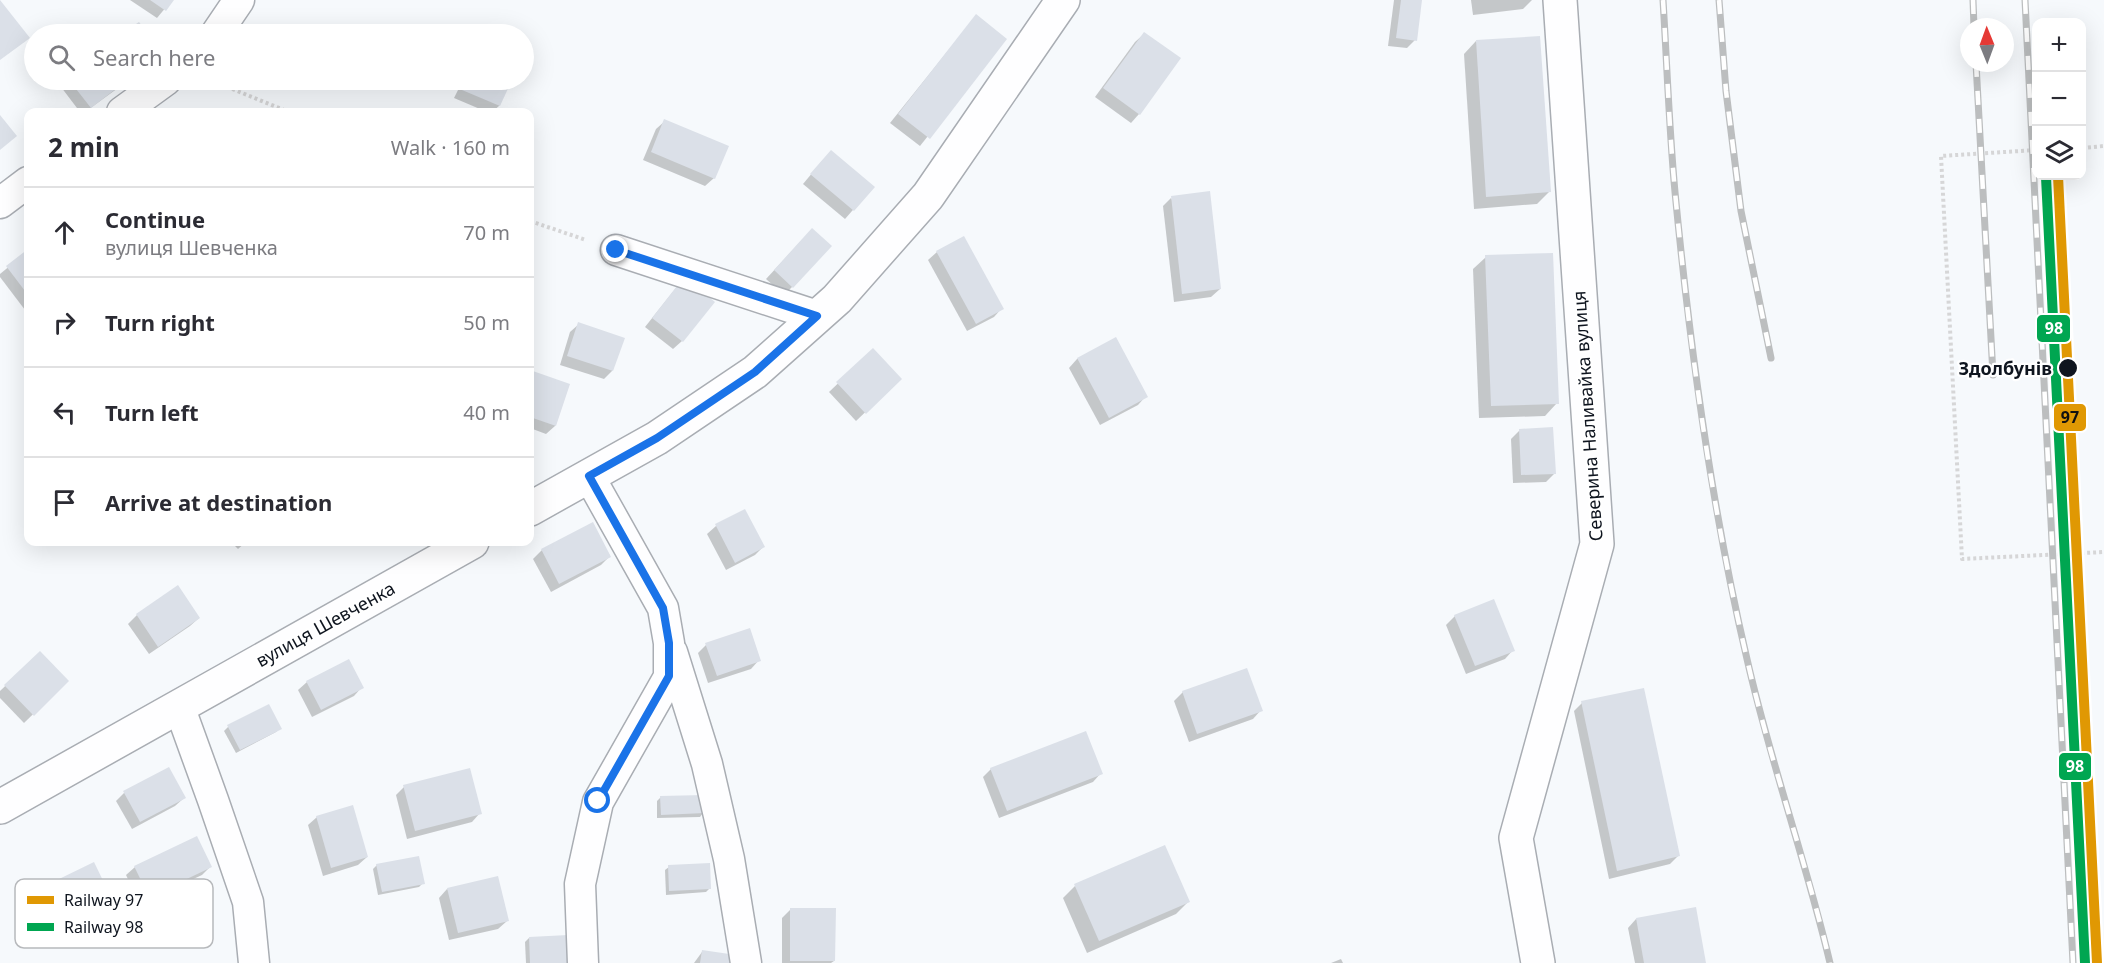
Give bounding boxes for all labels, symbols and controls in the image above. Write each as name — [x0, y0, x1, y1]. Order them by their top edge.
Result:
north arrow — [1960, 18, 2014, 72]
map controls — [2032, 18, 2086, 180]
button: + — [2032, 18, 2086, 72]
search box — [24, 24, 534, 90]
icon: search — [45, 41, 78, 74]
text: Search here — [93, 42, 215, 72]
button: − — [2032, 72, 2086, 126]
button: layers — [2032, 126, 2086, 180]
text: 2 min — [48, 129, 120, 165]
text: Walk · 160 m — [391, 134, 510, 161]
text: Continue — [105, 204, 205, 234]
icon: ahead — [48, 216, 81, 249]
text: 70 m — [463, 219, 510, 246]
text: вулиця Шевченка — [105, 234, 278, 261]
route end — [602, 236, 628, 262]
street label: Северина Наливайка вулиця — [1566, 290, 1608, 542]
icon: right — [48, 306, 81, 339]
text: Turn right — [105, 307, 215, 337]
text: 50 m — [463, 309, 510, 336]
line badge: 98 — [2036, 314, 2071, 343]
text: 98 — [2045, 317, 2063, 339]
place label: Здолбунів — [1958, 356, 2052, 380]
marker: Здолбунів — [2057, 357, 2079, 379]
icon: left — [48, 396, 81, 429]
text: Turn left — [105, 397, 199, 427]
text: 40 m — [463, 399, 510, 426]
line badge: 97 — [2053, 403, 2087, 432]
text: 97 — [2061, 406, 2079, 428]
icon: arrive — [48, 486, 81, 519]
text: Arrive at destination — [105, 487, 332, 517]
street label: вулиця Шевченка — [251, 576, 399, 672]
line badge: 98 — [2058, 752, 2092, 781]
text: 98 — [2066, 755, 2084, 777]
route start — [584, 787, 610, 813]
legend — [15, 879, 213, 948]
text: Railway 97 — [64, 889, 143, 911]
text: Railway 98 — [64, 916, 143, 938]

